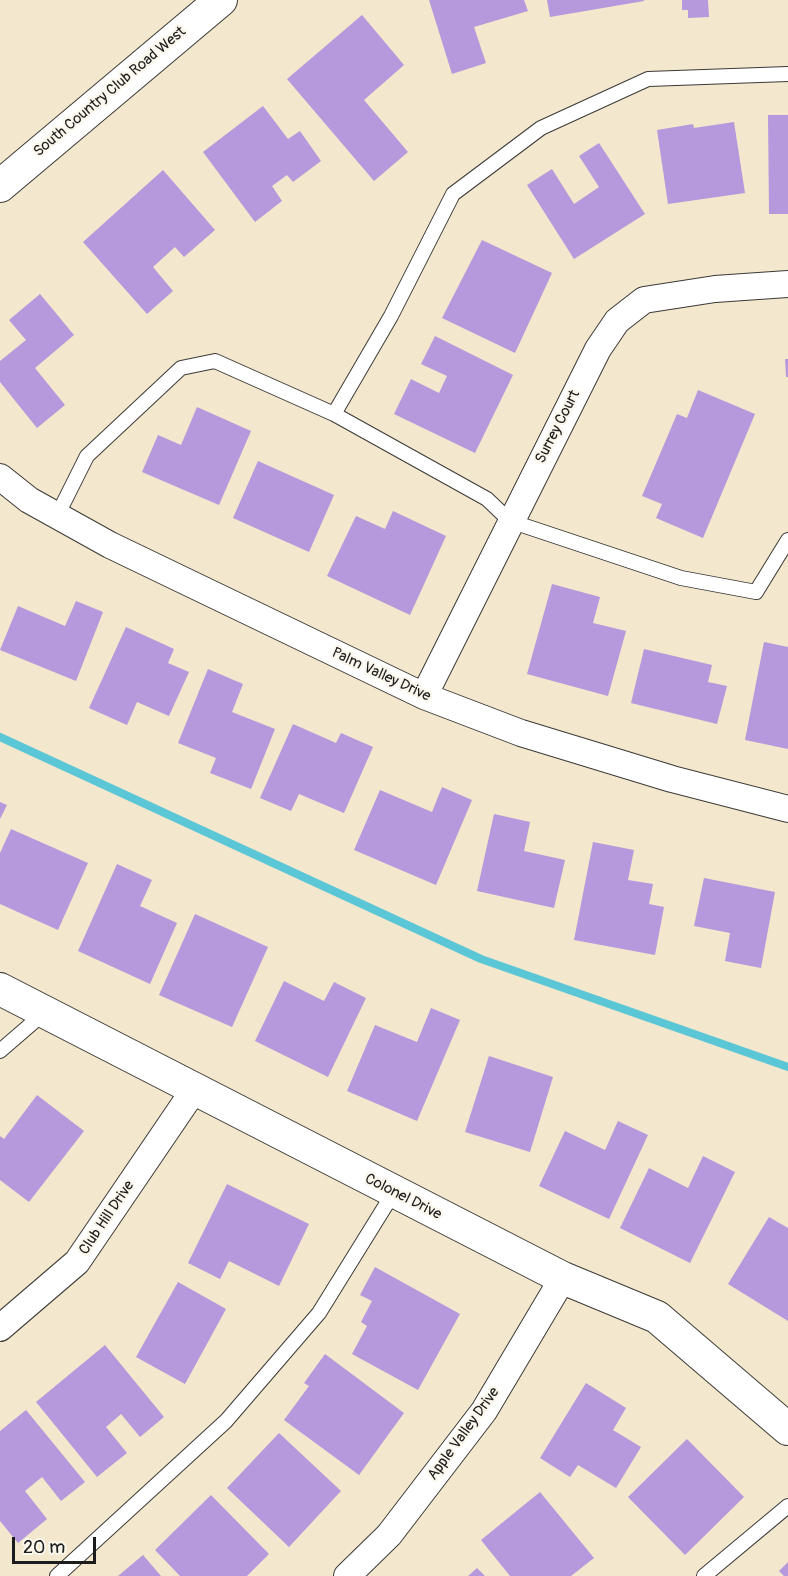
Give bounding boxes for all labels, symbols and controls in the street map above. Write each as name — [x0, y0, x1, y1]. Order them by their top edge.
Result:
street label: South Country Club Road West — [30, 23, 190, 161]
street label: Surrey Court — [532, 387, 584, 467]
street label: Palm Valley Drive — [329, 644, 433, 706]
street label: Colonel Drive — [362, 1170, 444, 1224]
street label: Club Hill Drive — [76, 1177, 138, 1259]
street label: Apple Valley Drive — [424, 1384, 504, 1484]
scale bar — [15, 1525, 99, 1563]
text: 20 m — [23, 1536, 65, 1559]

